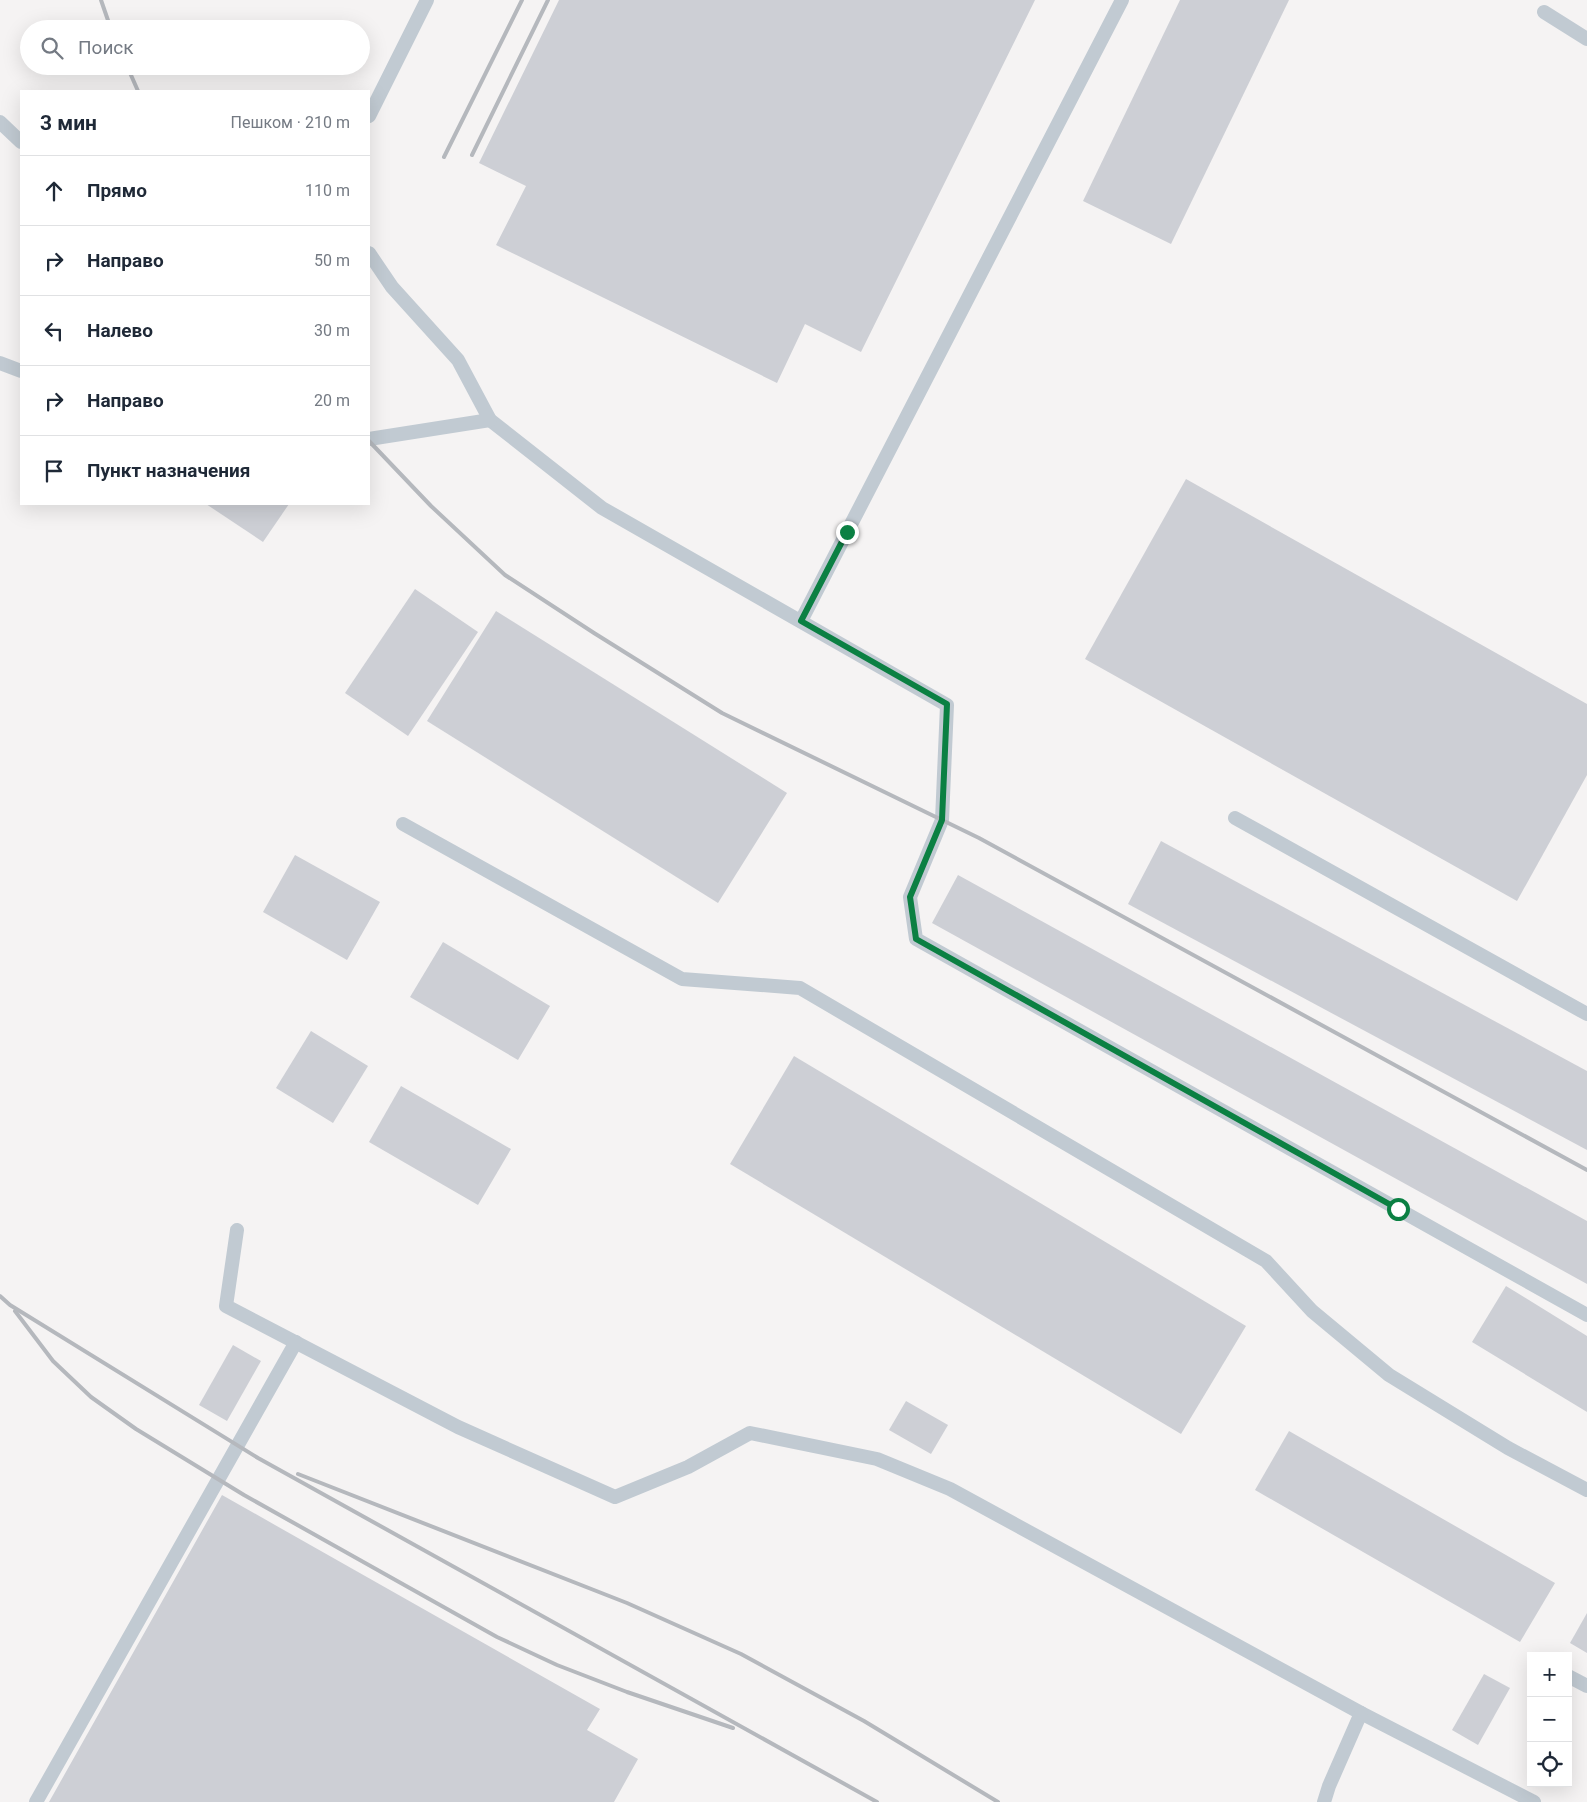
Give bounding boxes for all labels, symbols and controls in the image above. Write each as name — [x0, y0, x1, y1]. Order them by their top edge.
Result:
search box — [20, 20, 370, 75]
icon: search — [38, 34, 66, 62]
text: Поиск — [78, 36, 134, 59]
text: 3 мин — [40, 111, 97, 135]
text: Пешком · 210 m — [231, 113, 350, 132]
icon: ahead — [40, 177, 68, 205]
text: Прямо — [87, 179, 147, 202]
text: 110 m — [305, 181, 350, 200]
icon: right — [40, 247, 68, 275]
text: Направо — [87, 249, 164, 272]
text: 50 m — [314, 251, 350, 270]
icon: left — [40, 317, 68, 345]
text: Налево — [87, 319, 153, 342]
text: 30 m — [314, 321, 350, 340]
icon: right — [40, 387, 68, 415]
text: Направо — [87, 389, 164, 412]
text: 20 m — [314, 391, 350, 410]
icon: arrive — [40, 457, 68, 485]
text: Пункт назначения — [87, 459, 250, 482]
route end — [836, 521, 859, 544]
route start — [1387, 1198, 1410, 1221]
map controls — [1527, 1652, 1572, 1787]
button: + — [1527, 1652, 1572, 1697]
button: − — [1527, 1697, 1572, 1742]
button: locate — [1527, 1742, 1572, 1787]

